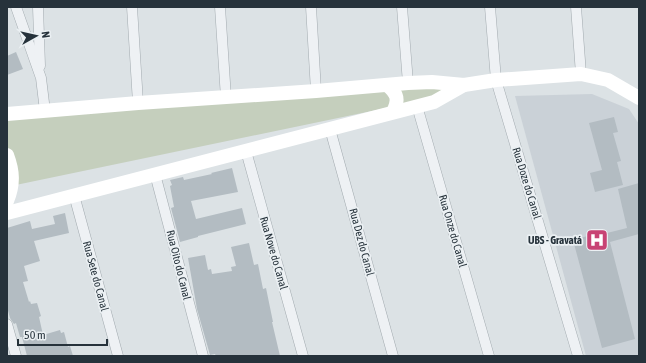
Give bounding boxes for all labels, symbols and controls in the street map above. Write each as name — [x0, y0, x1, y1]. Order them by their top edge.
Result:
north arrow — [16, 16, 56, 56]
text: N — [40, 31, 52, 39]
street label: Rua Doze do Canal — [510, 146, 544, 220]
street label: Rua Onze do Canal — [437, 193, 469, 269]
street label: Rua Dez do Canal — [347, 207, 377, 277]
street label: Rua Nove do Canal — [258, 215, 290, 291]
hospital icon: UBS - Gravatá — [584, 227, 610, 253]
street label: Rua Oito do Canal — [165, 229, 193, 301]
place label: UBS - Gravatá — [528, 234, 582, 246]
street label: Rua Sete do Canal — [81, 240, 111, 312]
scale bar — [18, 321, 107, 347]
text: 50 m — [24, 328, 46, 342]

